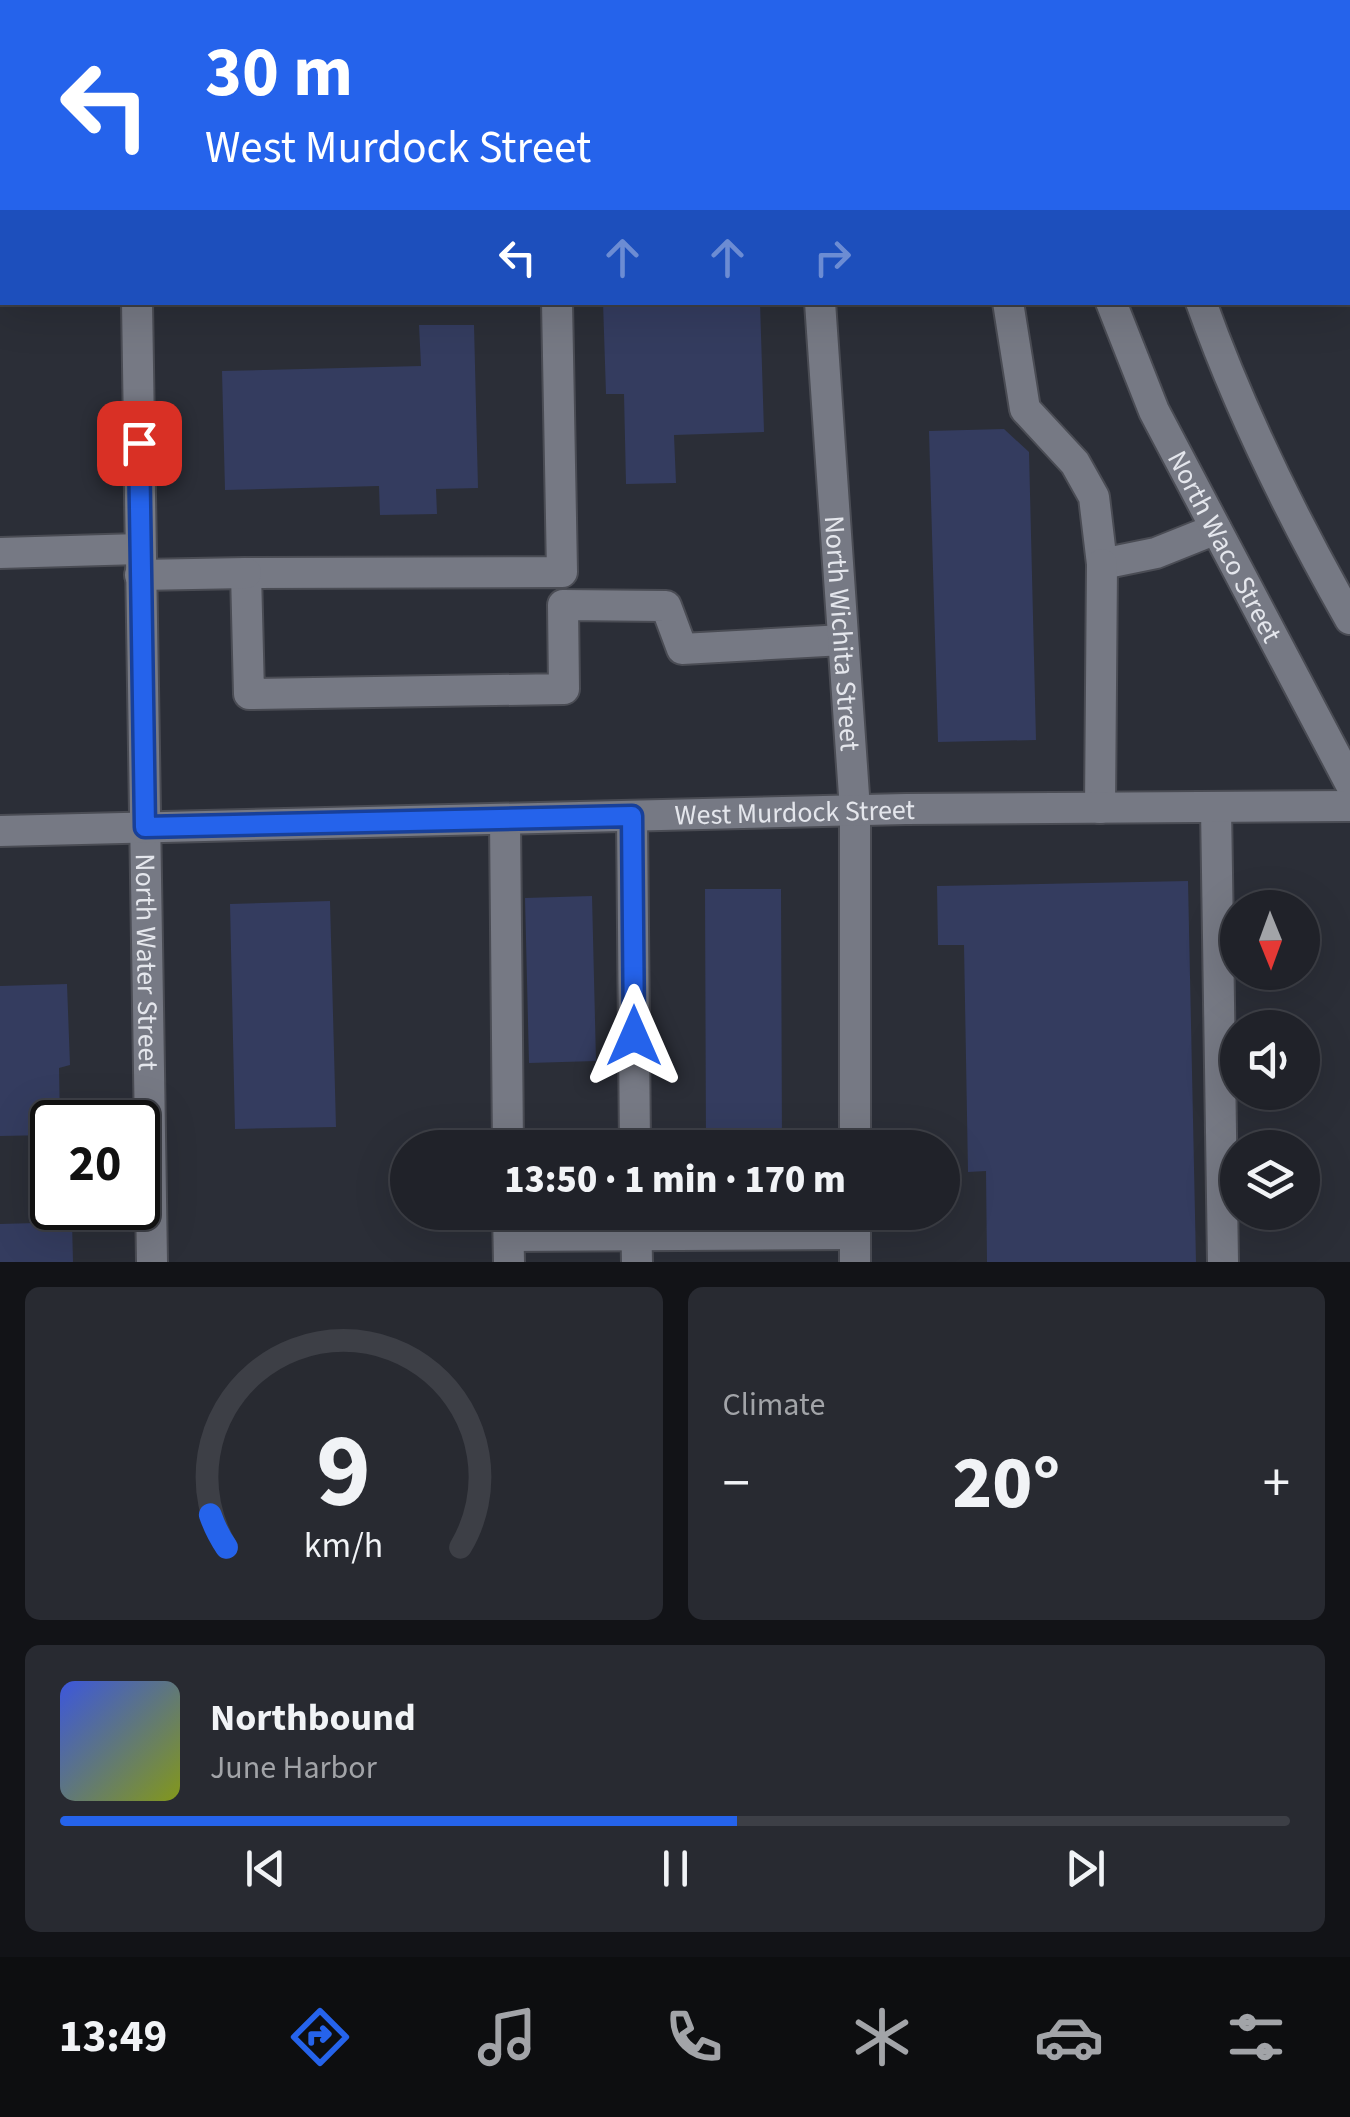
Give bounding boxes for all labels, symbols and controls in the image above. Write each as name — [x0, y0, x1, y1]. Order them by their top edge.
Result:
text: 30 m — [205, 23, 353, 123]
icon: left — [40, 40, 170, 170]
text: West Murdock Street — [205, 116, 591, 180]
icon: left — [490, 230, 545, 285]
icon: ahead — [595, 230, 650, 285]
icon: ahead — [700, 230, 755, 285]
icon: right — [805, 230, 860, 285]
pin — [97, 401, 182, 486]
icon: arrive — [112, 416, 167, 471]
street label: North Waco Street — [1157, 443, 1292, 650]
street label: North Wichita Street — [814, 514, 870, 753]
street label: West Murdock Street — [674, 790, 916, 836]
street label: North Water Street — [125, 853, 168, 1071]
north arrow — [1220, 890, 1320, 990]
map controls — [1220, 890, 1320, 1230]
position arrow — [582, 984, 686, 1088]
button: sound — [1220, 1010, 1320, 1110]
speed limit sign: 20 — [30, 1100, 160, 1230]
button: layers — [1220, 1130, 1320, 1230]
text: 13:50 · 1 min · 170 m — [504, 1153, 846, 1207]
text: Climate — [723, 1382, 825, 1428]
text: 9 — [316, 1399, 371, 1547]
text: 20° — [952, 1430, 1060, 1537]
text: − — [723, 1445, 750, 1523]
text: + — [1263, 1445, 1290, 1523]
text: km/h — [304, 1520, 383, 1571]
text: Northbound — [210, 1691, 416, 1745]
text: June Harbor — [210, 1745, 377, 1791]
icon: previous — [238, 1841, 293, 1896]
icon: pause — [648, 1841, 703, 1896]
icon: next — [1058, 1841, 1113, 1896]
icon: directions — [285, 2002, 355, 2072]
icon: music — [472, 2002, 542, 2072]
icon: phone — [659, 2002, 729, 2072]
icon: climate — [847, 2002, 917, 2072]
icon: car — [1034, 2002, 1104, 2072]
icon: filters — [1221, 2002, 1291, 2072]
text: 13:49 — [59, 2005, 167, 2069]

